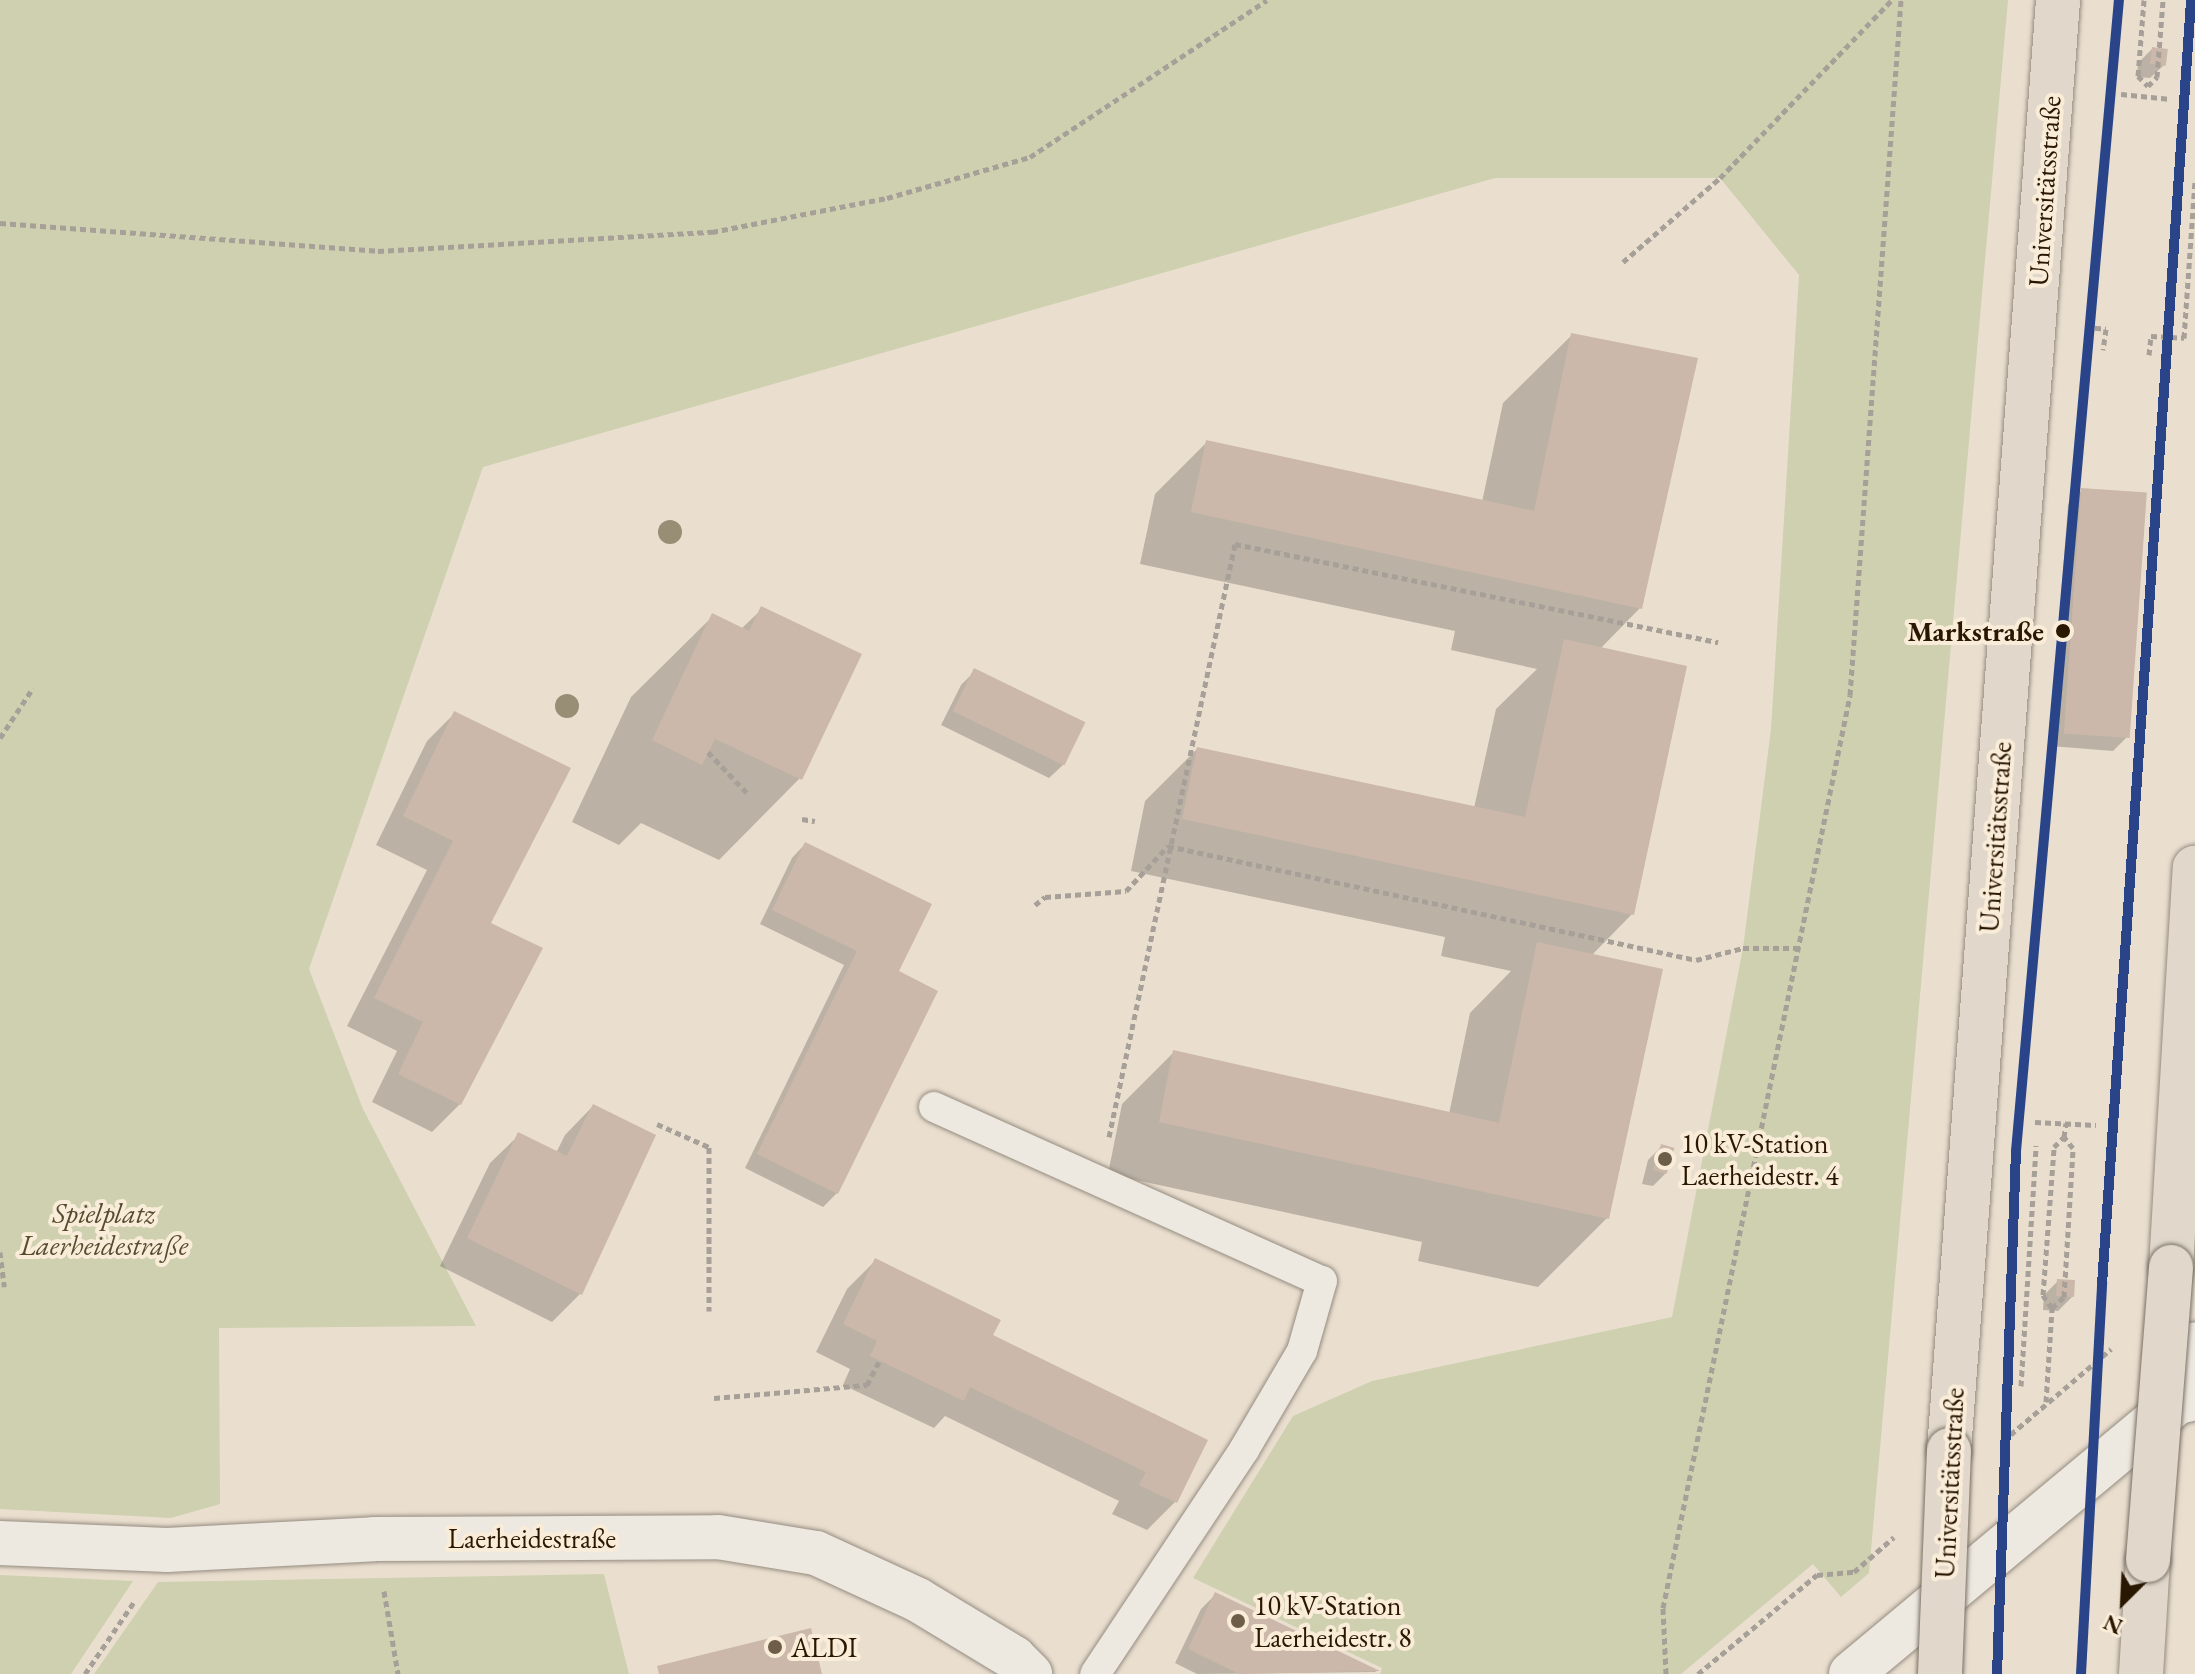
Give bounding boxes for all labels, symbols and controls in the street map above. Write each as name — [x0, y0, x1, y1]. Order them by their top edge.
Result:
street label: Universitätsstraße — [2021, 94, 2067, 288]
place label: Markstraße — [1907, 614, 2044, 648]
marker: Markstraße — [2051, 619, 2075, 643]
street label: Universitätsstraße — [1972, 740, 2018, 934]
place label: 10 kV-Station Laerheidestr. 4 — [1681, 1126, 1839, 1192]
marker: 10 kV-Station Laerheidestr. 4 — [1656, 1150, 1674, 1168]
park label: Spielplatz Laerheidestraße — [20, 1196, 188, 1262]
street label: Universitätsstraße — [1927, 1387, 1971, 1579]
street label: Laerheidestraße — [448, 1521, 616, 1555]
north arrow — [2083, 1562, 2163, 1642]
place label: 10 kV-Station Laerheidestr. 8 — [1254, 1588, 1412, 1654]
text: N — [2099, 1608, 2127, 1641]
marker: 10 kV-Station Laerheidestr. 8 — [1229, 1612, 1247, 1630]
place label: ALDI — [791, 1630, 857, 1664]
marker: ALDI — [766, 1638, 784, 1656]

